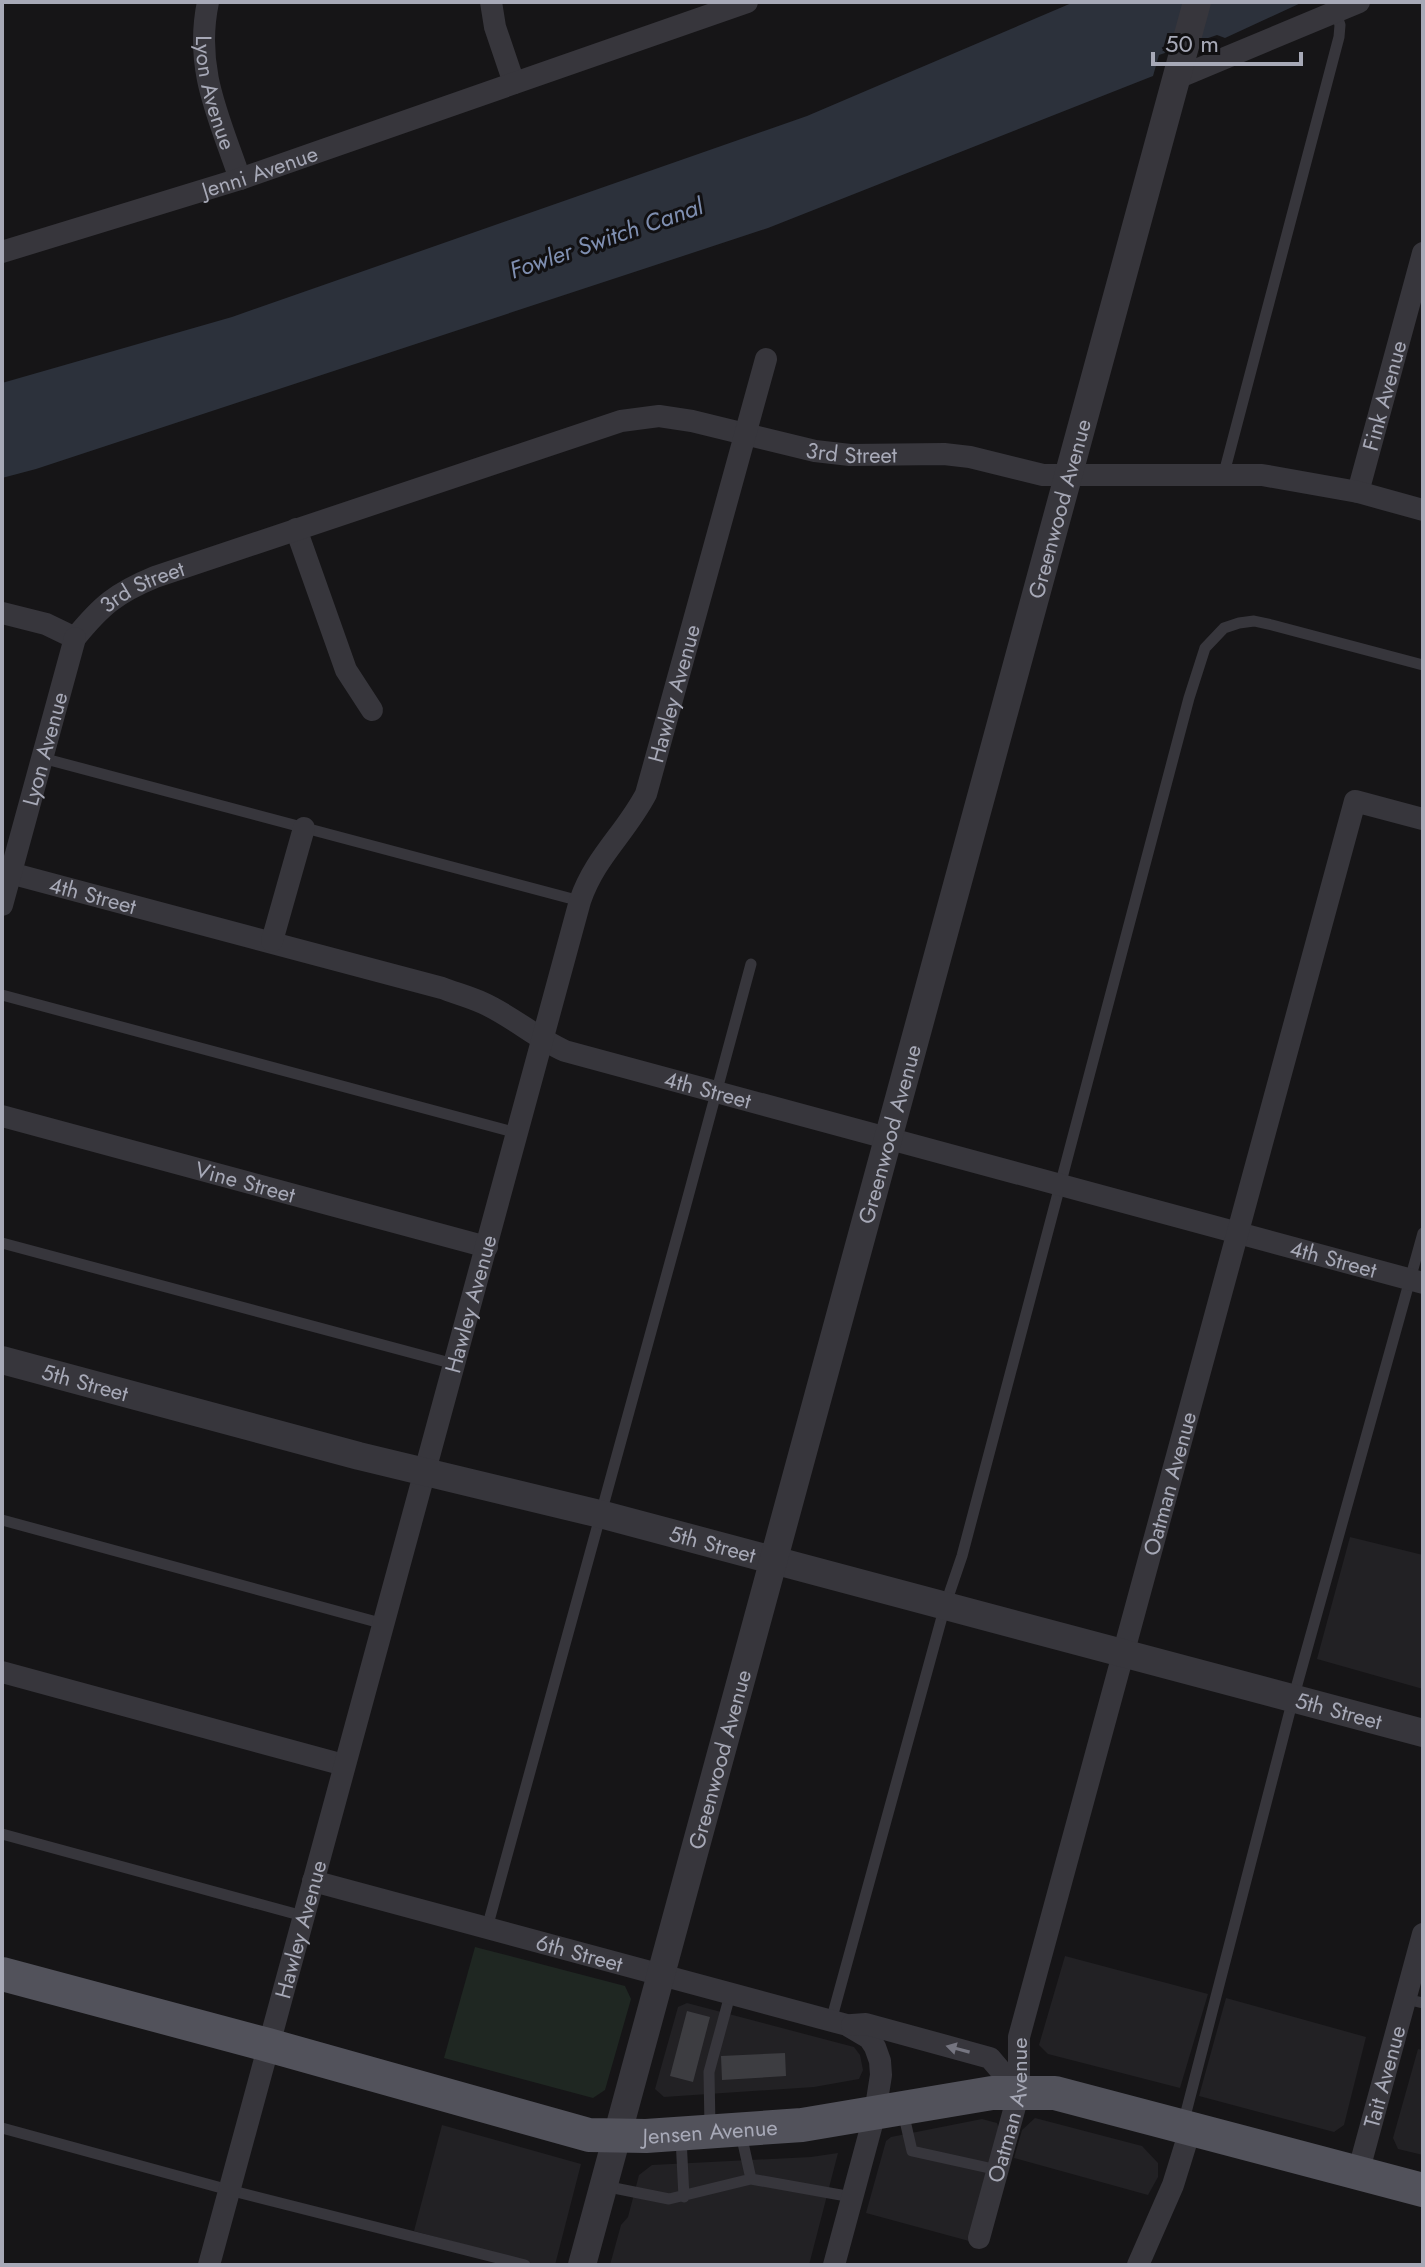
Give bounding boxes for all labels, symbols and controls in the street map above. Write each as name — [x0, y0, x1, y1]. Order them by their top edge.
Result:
scale bar — [1153, 16, 1301, 66]
text: 50 m — [1165, 26, 1219, 61]
street label: Lyon Avenue — [188, 35, 244, 154]
street label: Jenni Avenue — [195, 137, 322, 207]
water label: Fowler Switch Canal — [505, 188, 709, 288]
street label: Fink Avenue — [1354, 337, 1415, 454]
street label: Greenwood Avenue — [1020, 415, 1099, 602]
street label: 3rd Street — [803, 433, 898, 471]
street label: 3rd Street — [92, 552, 189, 620]
street label: Hawley Avenue — [639, 621, 708, 766]
street label: Lyon Avenue — [14, 688, 76, 809]
street label: 4th Street — [46, 868, 141, 922]
street label: Greenwood Avenue — [850, 1041, 929, 1227]
street label: 4th Street — [661, 1063, 756, 1117]
street label: Vine Street — [192, 1153, 300, 1211]
street label: Hawley Avenue — [436, 1231, 505, 1377]
street label: 4th Street — [1286, 1232, 1381, 1286]
street label: 5th Street — [38, 1355, 133, 1409]
street label: Oatman Avenue — [1135, 1408, 1204, 1559]
street label: 5th Street — [666, 1517, 760, 1571]
street label: Greenwood Avenue — [680, 1666, 759, 1853]
street label: 5th Street — [1292, 1684, 1386, 1738]
street label: Hawley Avenue — [266, 1856, 334, 2002]
street label: 6th Street — [533, 1926, 627, 1980]
street label: Tait Avenue — [1355, 2022, 1413, 2131]
street label: Oatman Avenue — [979, 2037, 1035, 2186]
one-way arrow — [945, 2042, 969, 2055]
street label: Jensen Avenue — [639, 2111, 779, 2152]

